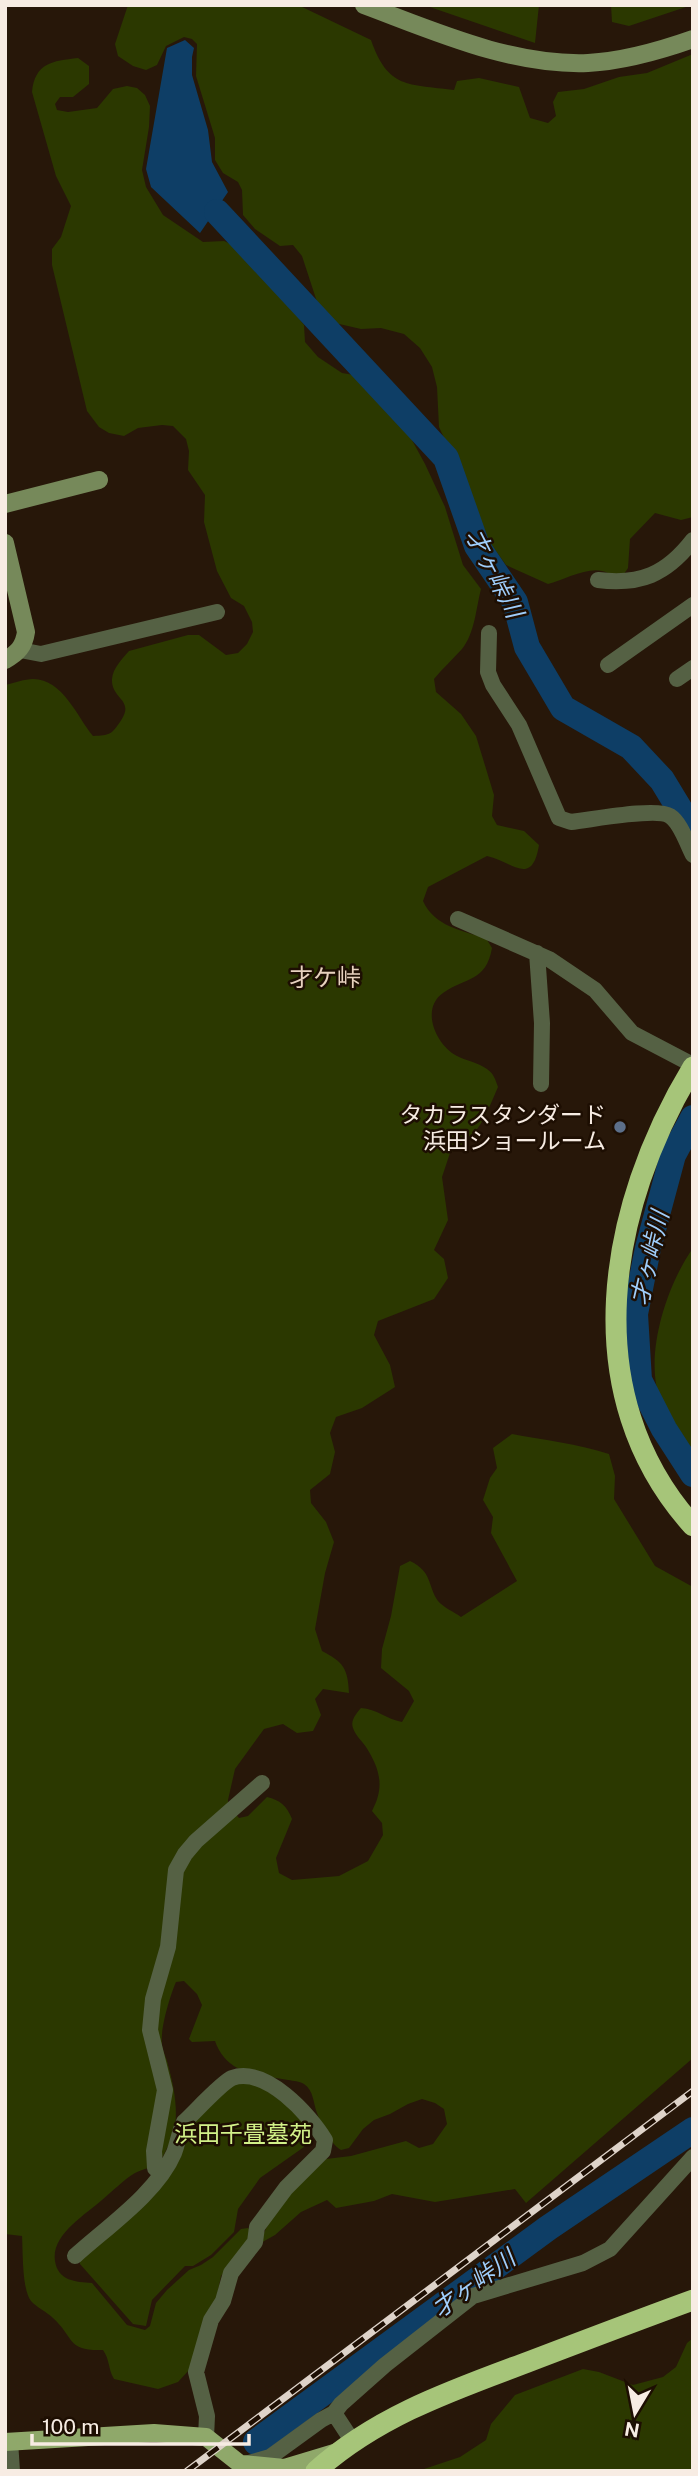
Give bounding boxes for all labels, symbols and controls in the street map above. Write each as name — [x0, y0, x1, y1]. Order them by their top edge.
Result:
water label: 才ヶ峠川 — [461, 524, 531, 625]
district label: 才ケ峠 — [289, 963, 361, 991]
place label: タカラスタンダード 浜田ショールーム — [399, 1101, 606, 1154]
marker: タカラスタンダード 浜田ショールーム — [612, 1119, 628, 1135]
water label: 才ヶ峠川 — [625, 1205, 674, 1308]
park label: 浜田千畳墓苑 — [174, 2120, 312, 2147]
water label: 才ヶ峠川 — [426, 2242, 522, 2323]
north arrow — [600, 2378, 670, 2448]
scale bar — [32, 2402, 248, 2446]
text: 100 m — [42, 2414, 99, 2439]
text: N — [623, 2418, 641, 2442]

